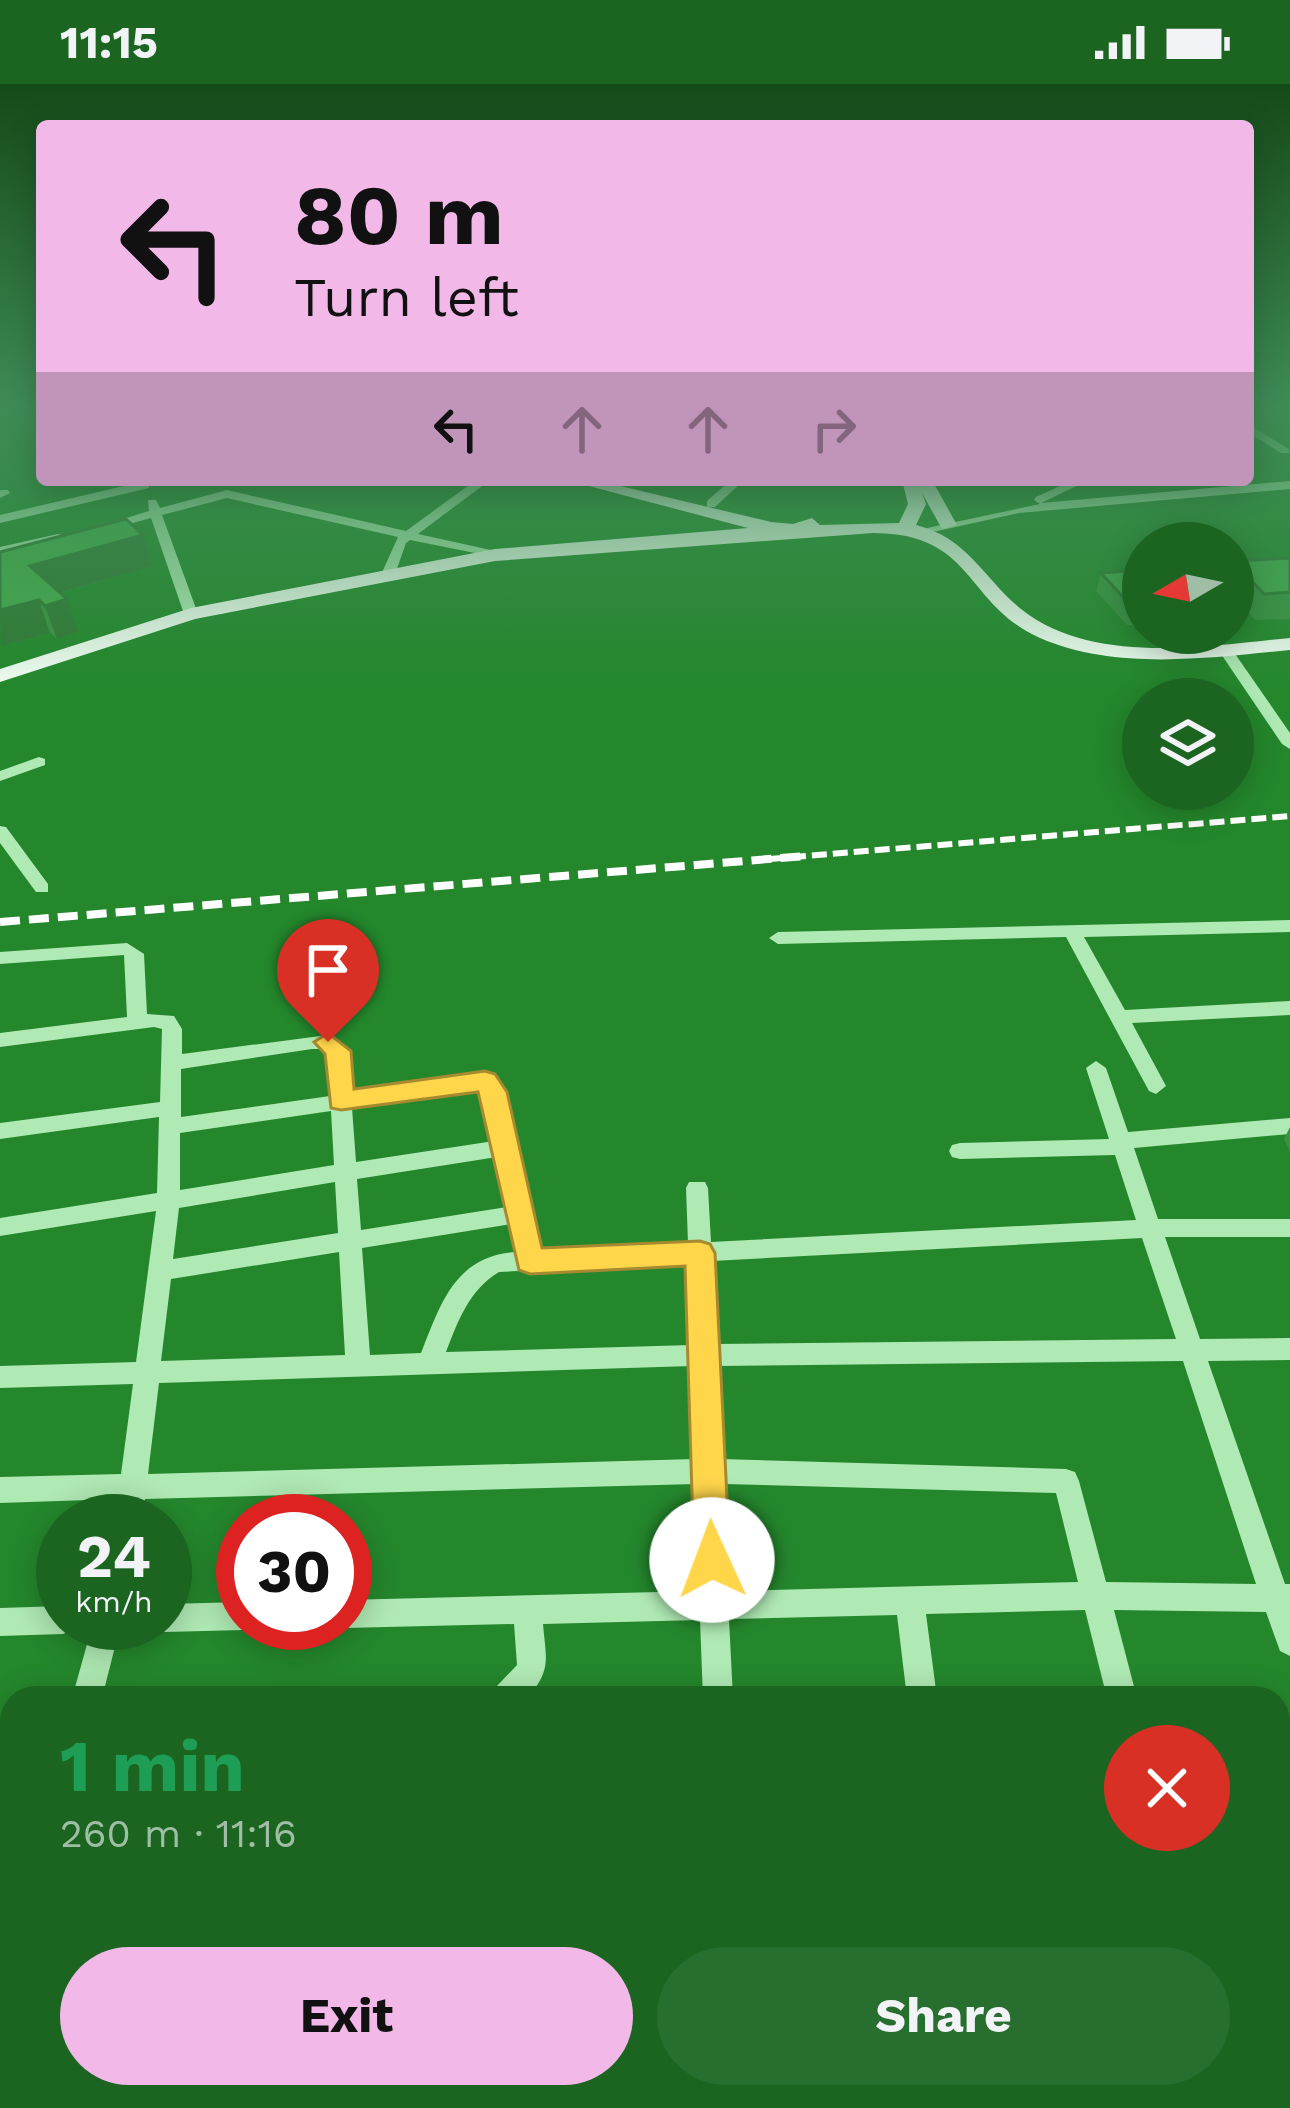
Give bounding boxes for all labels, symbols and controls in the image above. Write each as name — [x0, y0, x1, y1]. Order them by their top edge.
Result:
text: 11:15 — [60, 16, 158, 69]
text: 80 m — [294, 166, 504, 264]
icon: left — [96, 168, 252, 324]
text: Turn left — [294, 266, 519, 329]
icon: left — [423, 396, 489, 462]
icon: ahead — [549, 396, 615, 462]
icon: ahead — [675, 396, 741, 462]
icon: right — [801, 396, 867, 462]
north arrow — [1122, 522, 1254, 654]
map controls — [1122, 522, 1254, 810]
button: layers — [1122, 678, 1254, 810]
pin — [277, 919, 379, 1042]
icon: arrive — [295, 937, 361, 1003]
speed limit sign: 30 — [216, 1494, 372, 1650]
position arrow — [649, 1497, 775, 1623]
text: 24 — [77, 1521, 151, 1592]
text: km/h — [75, 1584, 153, 1619]
text: 1 min — [60, 1724, 245, 1808]
button: close — [1104, 1725, 1230, 1851]
text: 260 m · 11:16 — [60, 1811, 297, 1856]
button: Exit — [60, 1947, 633, 2085]
button: Share — [657, 1947, 1230, 2085]

